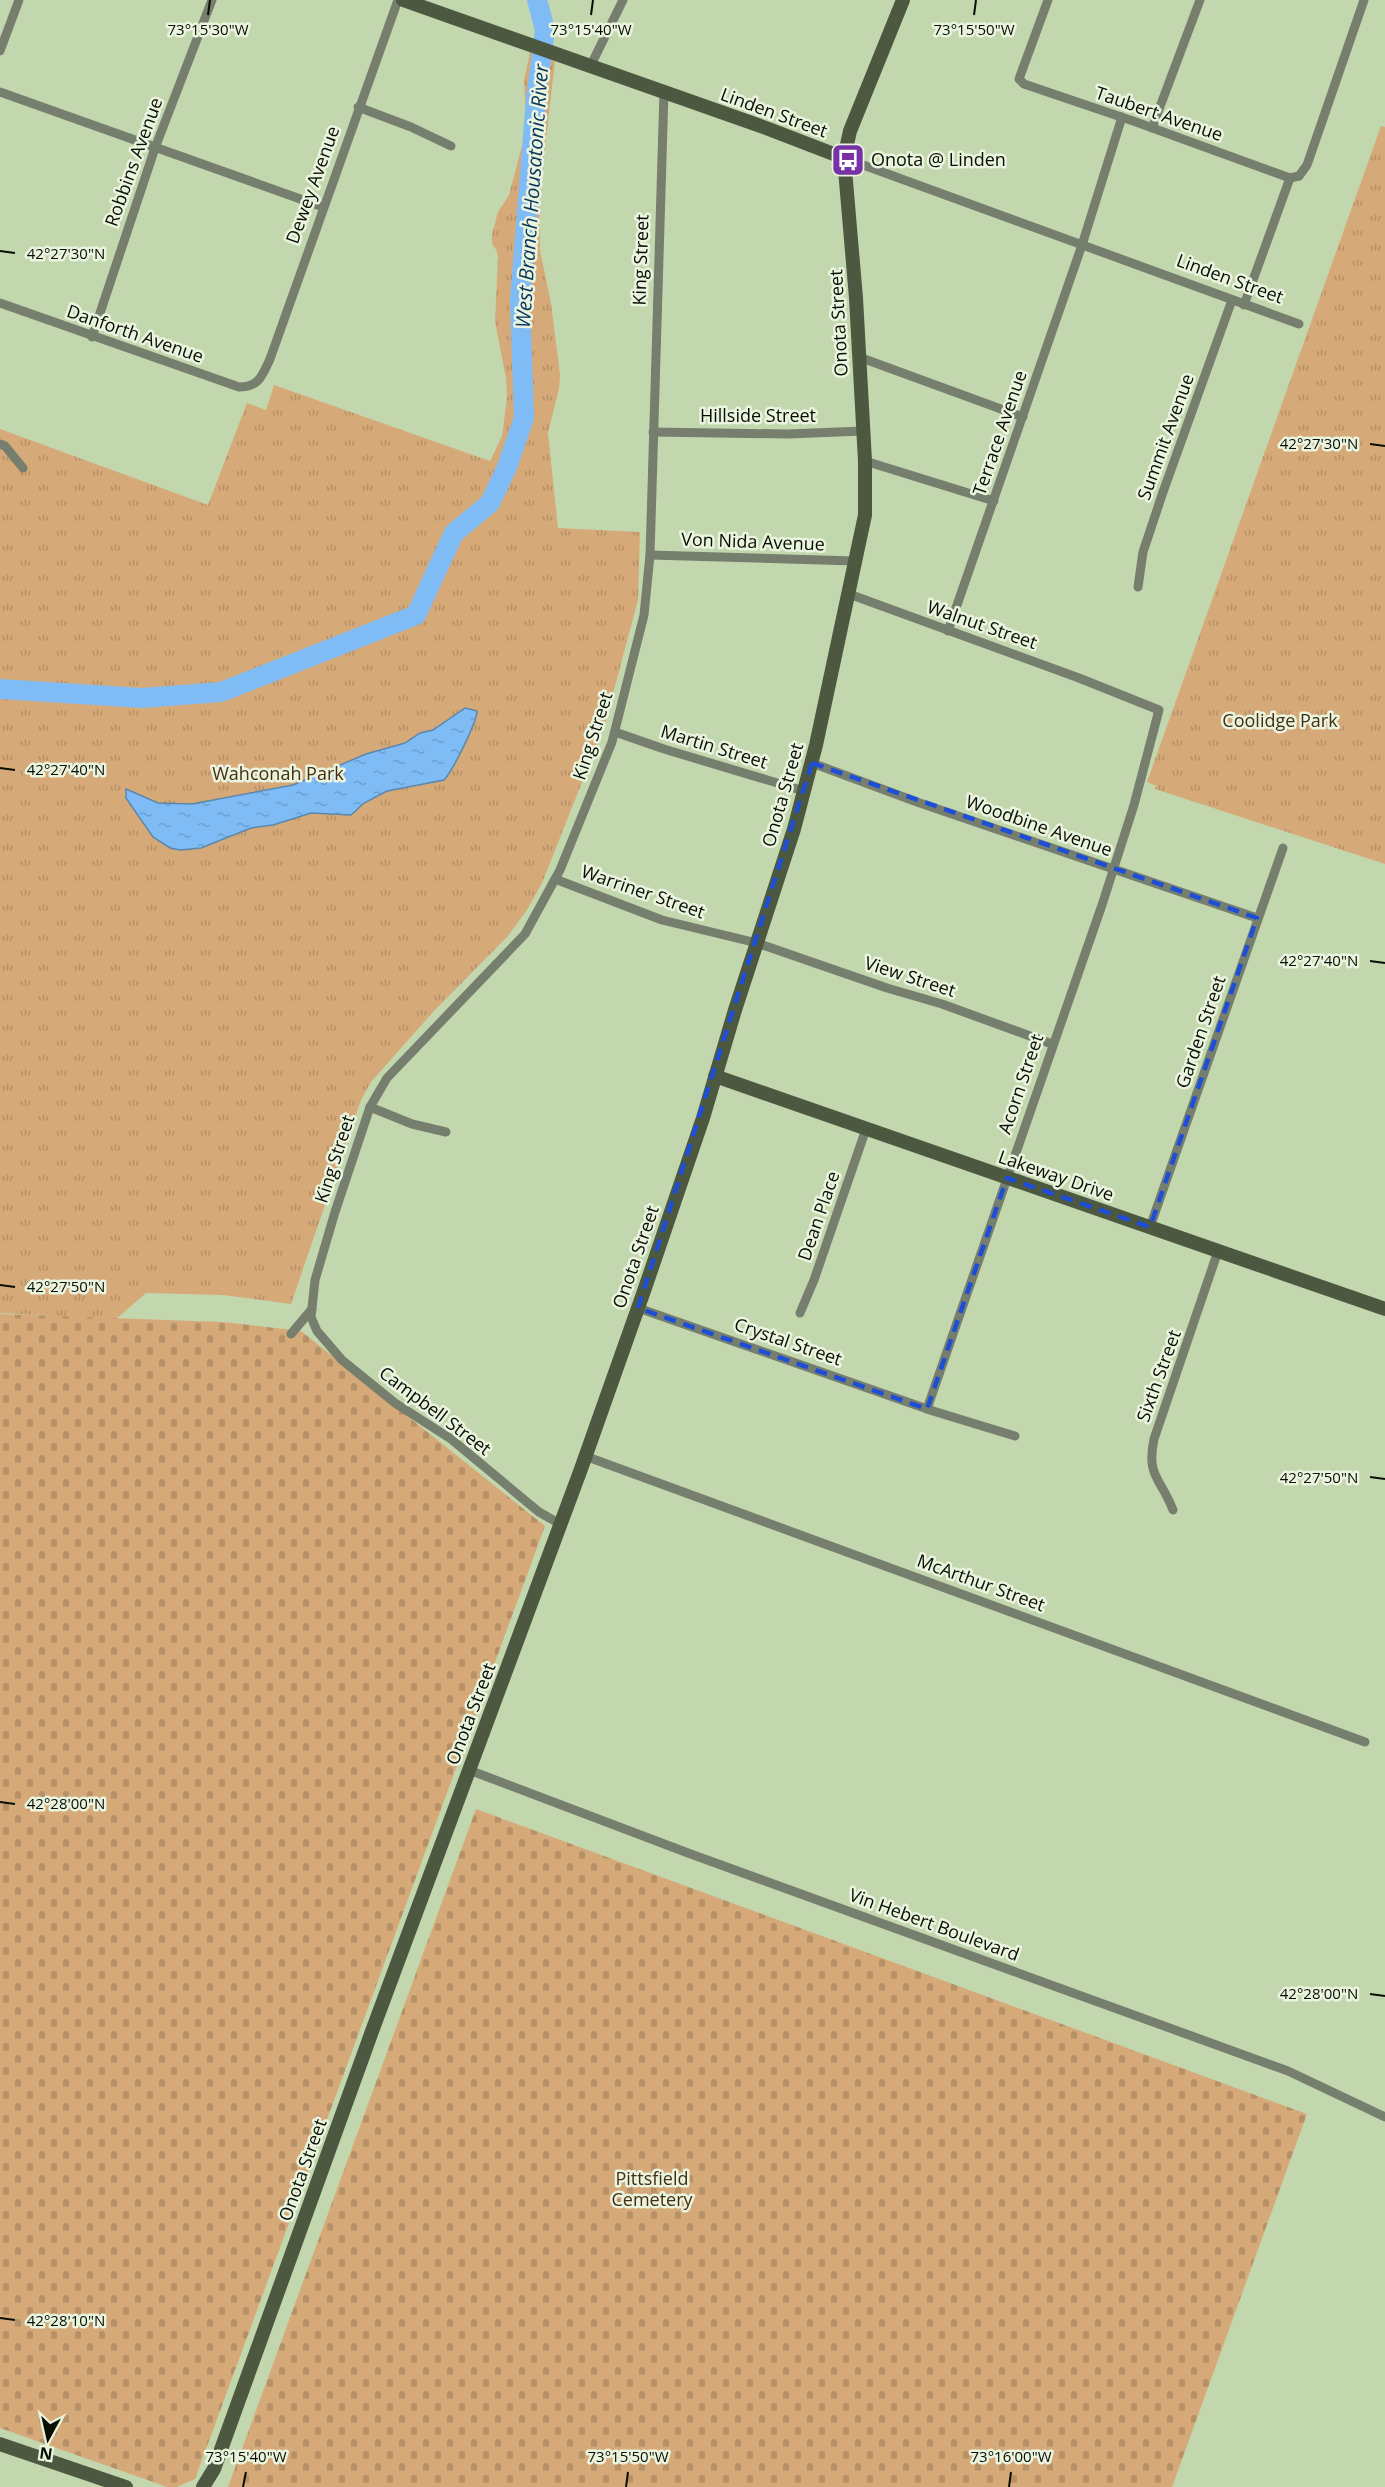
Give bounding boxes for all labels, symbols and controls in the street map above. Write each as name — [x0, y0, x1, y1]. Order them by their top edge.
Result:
text: 73°15'30"W — [168, 19, 249, 39]
text: 73°15'40"W — [551, 19, 632, 39]
text: 73°15'50"W — [934, 19, 1015, 39]
water label: West Branch Housatonic River — [509, 62, 554, 329]
street label: Taubert Avenue — [1092, 80, 1226, 146]
street label: Linden Street — [718, 82, 831, 143]
street label: Robbins Avenue — [99, 94, 168, 229]
street label: Dewey Avenue — [280, 122, 344, 247]
bus stop icon: Onota @ Linden — [830, 142, 866, 178]
place label: Onota @ Linden — [871, 147, 1006, 171]
street label: King Street — [626, 214, 654, 306]
text: 42°27'30"N — [27, 243, 105, 263]
street label: Linden Street — [1174, 248, 1287, 309]
street label: Onota Street — [823, 269, 853, 377]
street label: Danforth Avenue — [64, 298, 207, 368]
street label: Terrace Avenue — [966, 367, 1032, 498]
street label: Summit Avenue — [1131, 370, 1199, 503]
street label: Hillside Street — [700, 403, 816, 427]
text: 42°27'30"N — [1280, 433, 1358, 453]
street label: Von Nida Avenue — [681, 526, 825, 556]
street label: Walnut Street — [924, 594, 1040, 654]
street label: King Street — [567, 689, 618, 783]
park label: Coolidge Park — [1222, 708, 1338, 732]
street label: Martin Street — [658, 718, 771, 774]
street label: Onota Street — [756, 740, 808, 850]
text: 42°27'40"N — [27, 759, 105, 779]
park label: Wahconah Park — [212, 761, 344, 785]
street label: Woodbine Avenue — [963, 789, 1116, 861]
street label: Warriner Street — [578, 859, 708, 923]
street label: View Street — [862, 950, 959, 1002]
text: 42°27'40"N — [1280, 950, 1358, 970]
street label: Garden Street — [1170, 972, 1231, 1091]
street label: Acorn Street — [992, 1031, 1048, 1137]
street label: King Street — [309, 1112, 360, 1206]
street label: Lakeway Drive — [995, 1144, 1117, 1206]
street label: Dean Place — [792, 1168, 845, 1264]
street label: Onota Street — [606, 1202, 664, 1311]
text: 42°27'50"N — [27, 1276, 105, 1296]
street label: Crystal Street — [731, 1311, 845, 1371]
street label: Sixth Street — [1130, 1326, 1186, 1425]
street label: Campbell Street — [375, 1360, 496, 1460]
text: 42°27'50"N — [1280, 1467, 1358, 1487]
street label: McArthur Street — [914, 1548, 1049, 1616]
street label: Onota Street — [440, 1659, 500, 1768]
text: 42°28'00"N — [27, 1793, 105, 1813]
street label: Vin Hebert Boulevard — [846, 1882, 1023, 1966]
text: 42°28'00"N — [1280, 1983, 1358, 2003]
street label: Onota Street — [272, 2115, 332, 2224]
park label: Pittsfield Cemetery — [611, 2166, 694, 2211]
text: 42°28'10"N — [27, 2310, 105, 2330]
north arrow — [18, 2409, 78, 2469]
text: N — [38, 2442, 54, 2466]
text: 73°15'40"W — [206, 2446, 287, 2466]
text: 73°15'50"W — [588, 2446, 669, 2466]
text: 73°16'00"W — [971, 2446, 1052, 2466]

